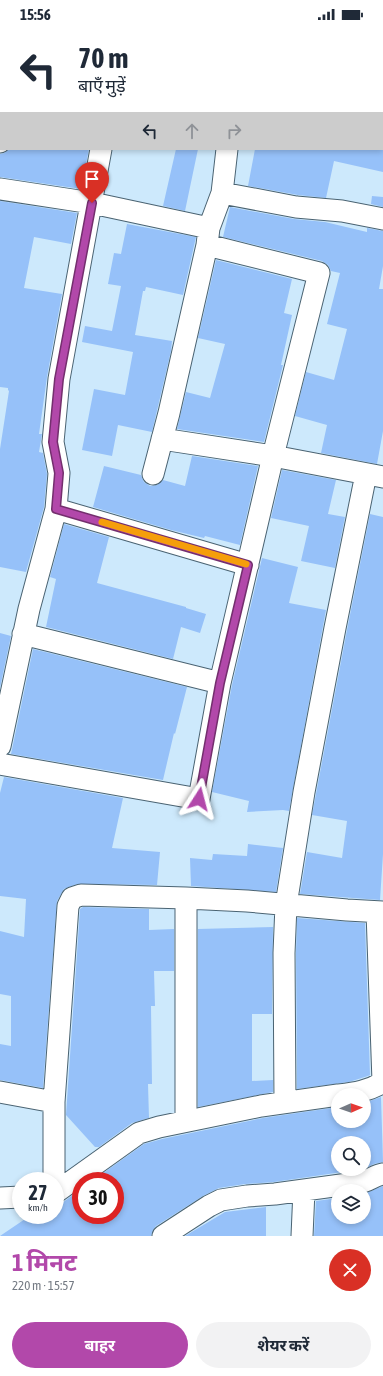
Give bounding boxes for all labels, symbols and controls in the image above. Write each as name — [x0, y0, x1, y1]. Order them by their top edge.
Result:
text: 15:56 — [20, 6, 51, 23]
text: 70 m — [78, 42, 128, 74]
icon: left — [12, 44, 64, 96]
text: बाएँ मुड़ें — [78, 75, 126, 96]
icon: left — [139, 120, 161, 142]
icon: ahead — [181, 120, 203, 142]
icon: right — [223, 120, 245, 142]
pin — [75, 162, 109, 203]
icon: arrive — [81, 168, 103, 190]
position arrow — [178, 778, 220, 820]
north arrow — [331, 1088, 371, 1128]
map controls — [331, 1088, 371, 1224]
button: search — [331, 1136, 371, 1176]
speed limit sign: 30 — [72, 1172, 124, 1224]
text: 27 — [29, 1181, 47, 1204]
button: layers — [331, 1184, 371, 1224]
text: km/h — [28, 1202, 48, 1213]
text: 1 मिनट — [12, 1249, 77, 1276]
button: close — [329, 1249, 371, 1291]
text: 220 m · 15:57 — [12, 1278, 75, 1293]
button: बाहर — [12, 1322, 188, 1368]
button: शेयर करें — [196, 1322, 371, 1368]

